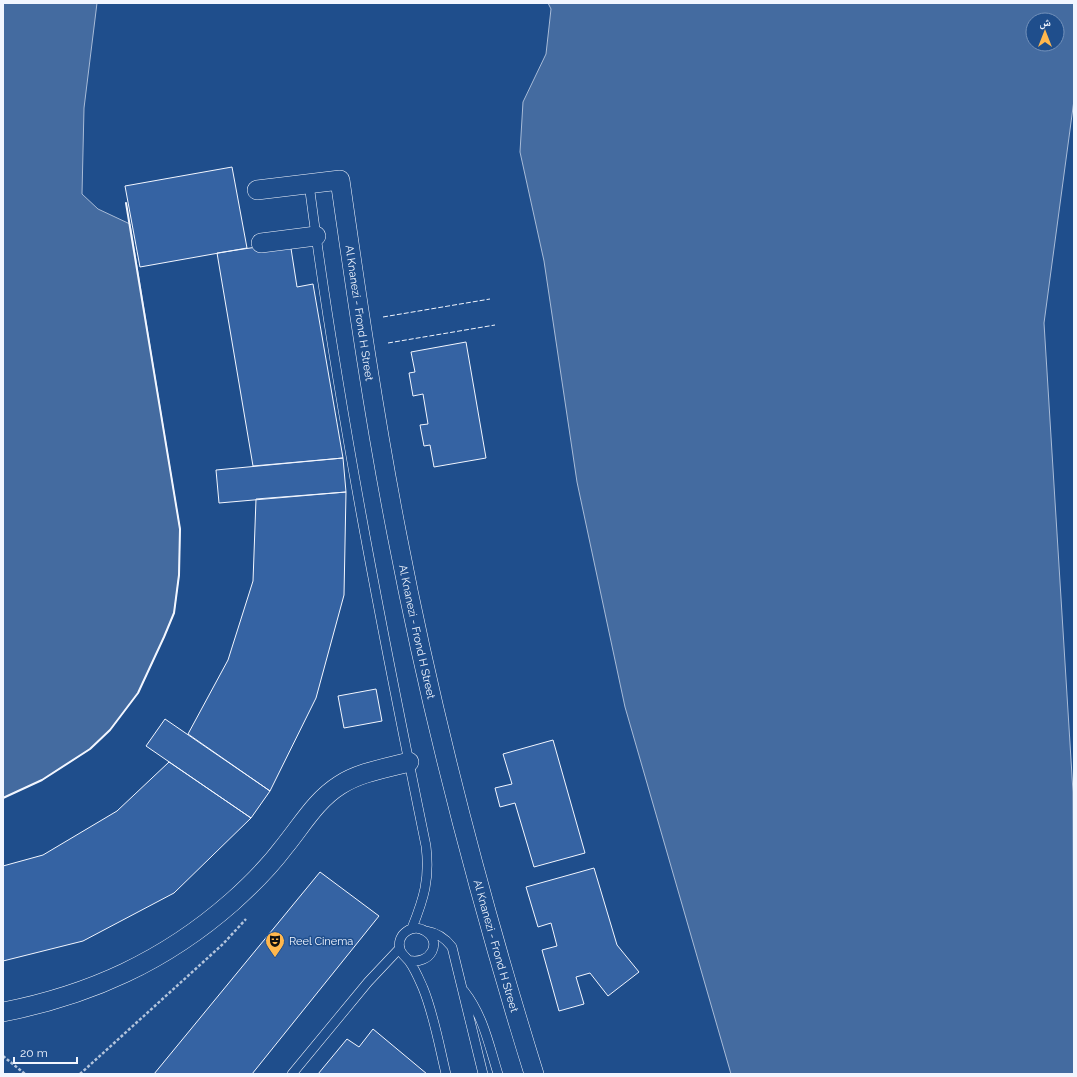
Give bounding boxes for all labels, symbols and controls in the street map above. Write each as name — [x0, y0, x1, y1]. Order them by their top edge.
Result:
north arrow — [1025, 12, 1065, 52]
text: ش — [1039, 16, 1051, 30]
street label: Al Knanezi - Frond H Street — [342, 244, 376, 382]
street label: Al Knanezi - Frond H Street — [396, 563, 438, 701]
street label: Al Knanezi - Frond H Street — [471, 878, 521, 1014]
theatre icon: Reel Cinema — [264, 930, 286, 958]
place label: Reel Cinema — [289, 935, 353, 948]
scale bar — [14, 1039, 77, 1065]
text: 20 m — [20, 1046, 48, 1060]

